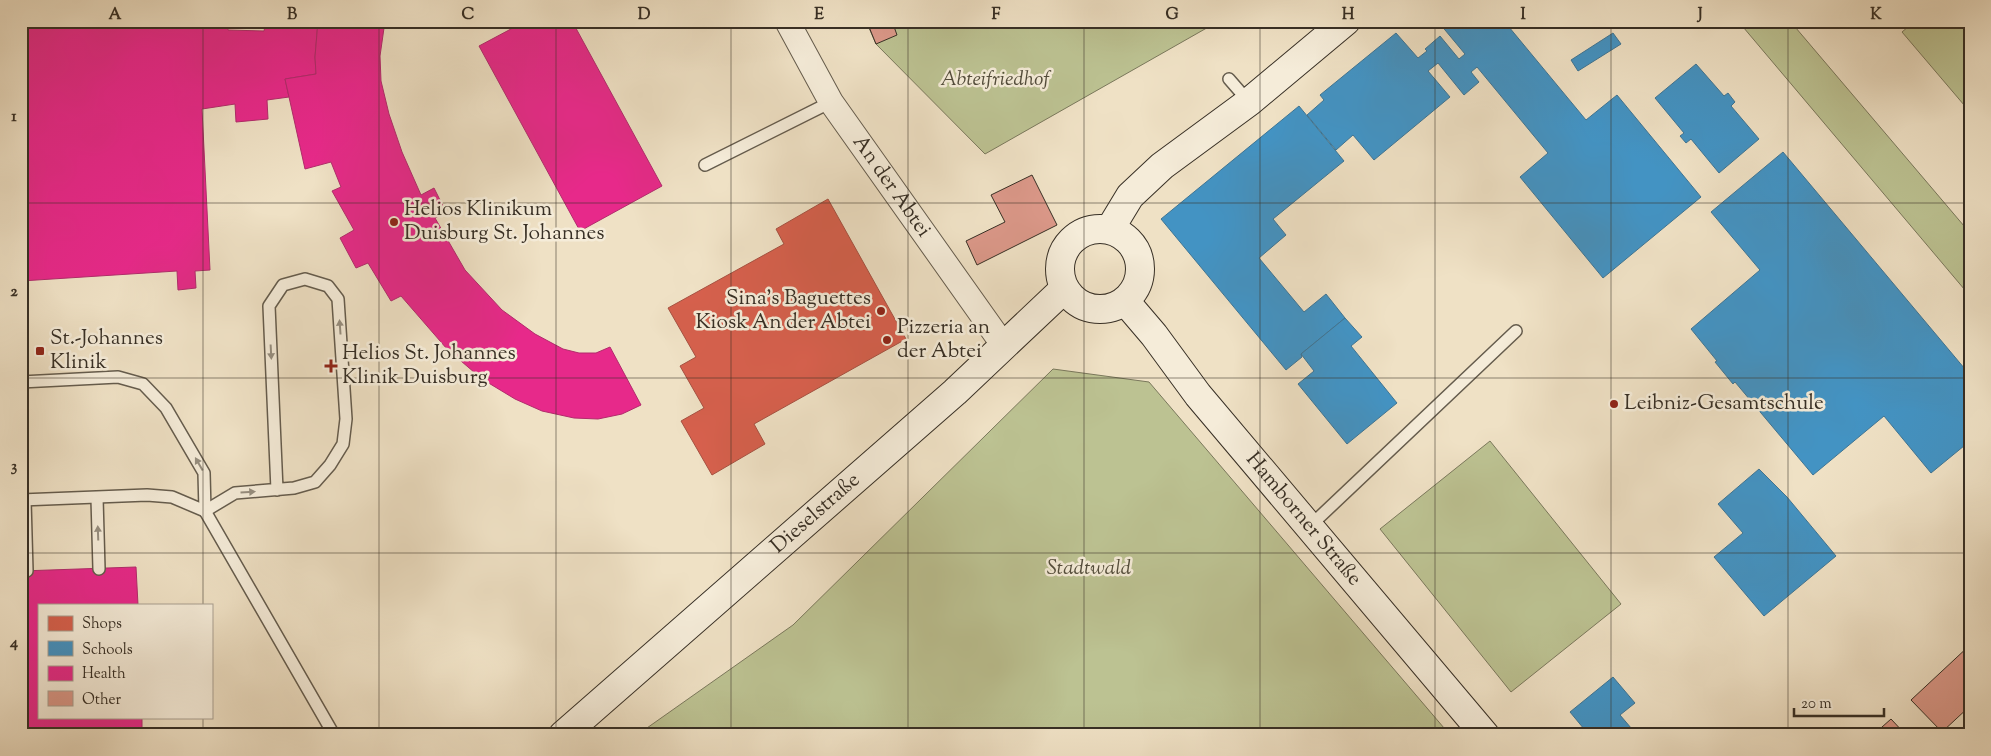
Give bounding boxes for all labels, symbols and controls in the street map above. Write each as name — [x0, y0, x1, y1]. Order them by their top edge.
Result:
text: A — [109, 4, 122, 27]
text: B — [287, 4, 297, 27]
text: C — [462, 4, 475, 27]
text: D — [638, 4, 651, 27]
text: E — [814, 4, 824, 27]
text: F — [992, 4, 1001, 27]
text: G — [1165, 4, 1179, 27]
text: H — [1342, 4, 1355, 27]
text: I — [1520, 4, 1526, 27]
text: J — [1696, 4, 1703, 27]
text: K — [1870, 4, 1882, 27]
park label: Abteifriedhof — [940, 65, 1052, 95]
text: 1 — [11, 106, 17, 129]
street label: An der Abtei — [844, 129, 938, 244]
place label: Helios Klinikum Duisburg St. Johannes — [404, 195, 605, 249]
marker: Helios Klinikum Duisburg St. Johannes — [388, 216, 400, 228]
text: 2 — [10, 281, 18, 304]
place label: Sina's Baguettes Kiosk An der Abtei — [695, 284, 871, 338]
marker: Sina's Baguettes Kiosk An der Abtei — [875, 305, 887, 317]
place label: Pizzeria an der Abtei — [897, 313, 990, 367]
one-way arrow — [335, 319, 343, 335]
place label: St.-Johannes Klinik — [50, 324, 163, 378]
marker: Pizzeria an der Abtei — [881, 334, 893, 346]
place label: Helios St. Johannes Klinik Duisburg — [342, 339, 516, 393]
one-way arrow — [268, 344, 276, 360]
marker: St.-Johannes Klinik — [34, 345, 46, 357]
marker: Helios St. Johannes Klinik Duisburg — [324, 359, 338, 373]
place label: Leibniz-Gesamtschule — [1624, 389, 1824, 419]
marker: Leibniz-Gesamtschule — [1608, 398, 1620, 410]
street label: Hamborner Straße — [1238, 446, 1368, 593]
text: 3 — [11, 456, 18, 479]
one-way arrow — [195, 456, 203, 471]
street label: Dieselstraße — [765, 466, 867, 561]
one-way arrow — [240, 487, 256, 495]
one-way arrow — [94, 525, 102, 541]
park label: Stadtwald — [1047, 554, 1132, 584]
legend — [38, 604, 212, 718]
text: Shops — [82, 614, 122, 635]
text: 4 — [9, 632, 18, 655]
text: Schools — [82, 640, 133, 661]
text: Health — [82, 664, 126, 685]
scale bar — [1794, 686, 1884, 718]
text: Other — [82, 690, 122, 711]
text: 20 m — [1801, 694, 1832, 715]

